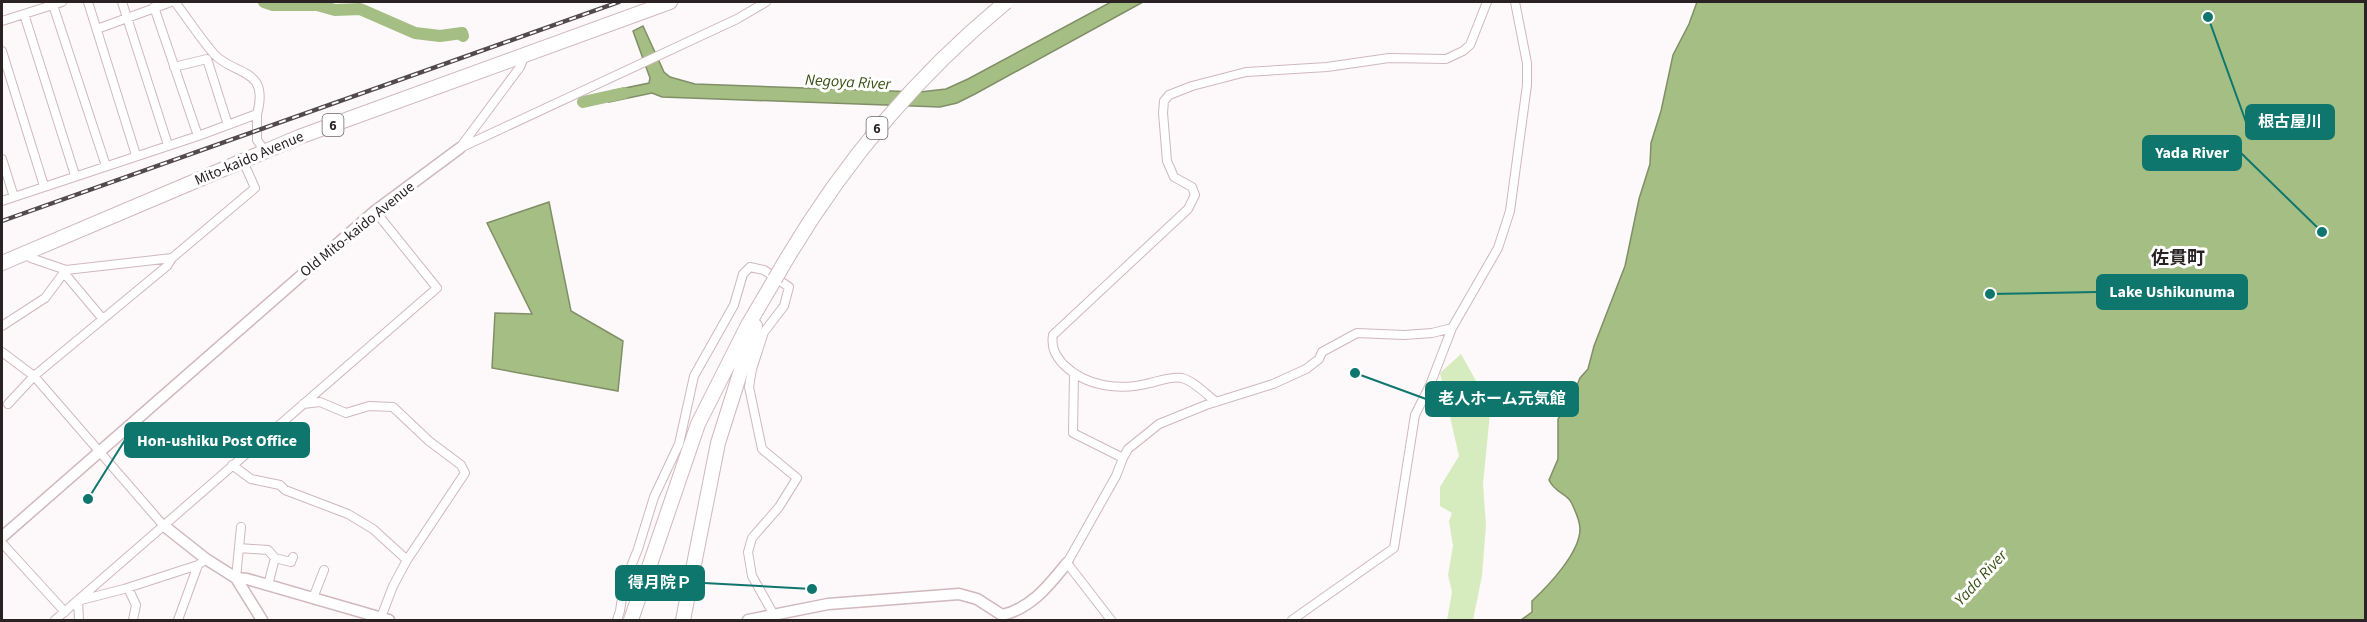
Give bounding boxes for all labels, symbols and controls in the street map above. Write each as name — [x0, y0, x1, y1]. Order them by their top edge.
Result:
water label: Negoya River — [804, 69, 893, 95]
callout: 根古屋川 — [2246, 105, 2334, 139]
text: 根古屋川 — [2258, 111, 2322, 133]
road number: 6 — [322, 114, 344, 136]
road number: 6 — [866, 117, 888, 139]
street label: Mito-kaido Avenue — [191, 126, 307, 191]
callout: Yada River — [2143, 136, 2241, 170]
text: Yada River — [2154, 142, 2229, 164]
street label: Old Mito-kaido Avenue — [296, 177, 419, 282]
district label: 佐貫町 — [2151, 246, 2205, 271]
callout: Lake Ushikunuma — [2097, 275, 2247, 309]
text: Lake Ushikunuma — [2109, 281, 2235, 303]
callout: 老人ホーム元気館 — [1426, 382, 1578, 416]
text: 老人ホーム元気館 — [1438, 388, 1566, 410]
callout: Hon-ushiku Post Office — [125, 423, 309, 457]
text: Hon-ushiku Post Office — [137, 430, 297, 452]
water label: Yada River — [1949, 544, 2013, 610]
callout: 得月院Ｐ — [616, 566, 704, 600]
text: 得月院Ｐ — [627, 572, 692, 594]

